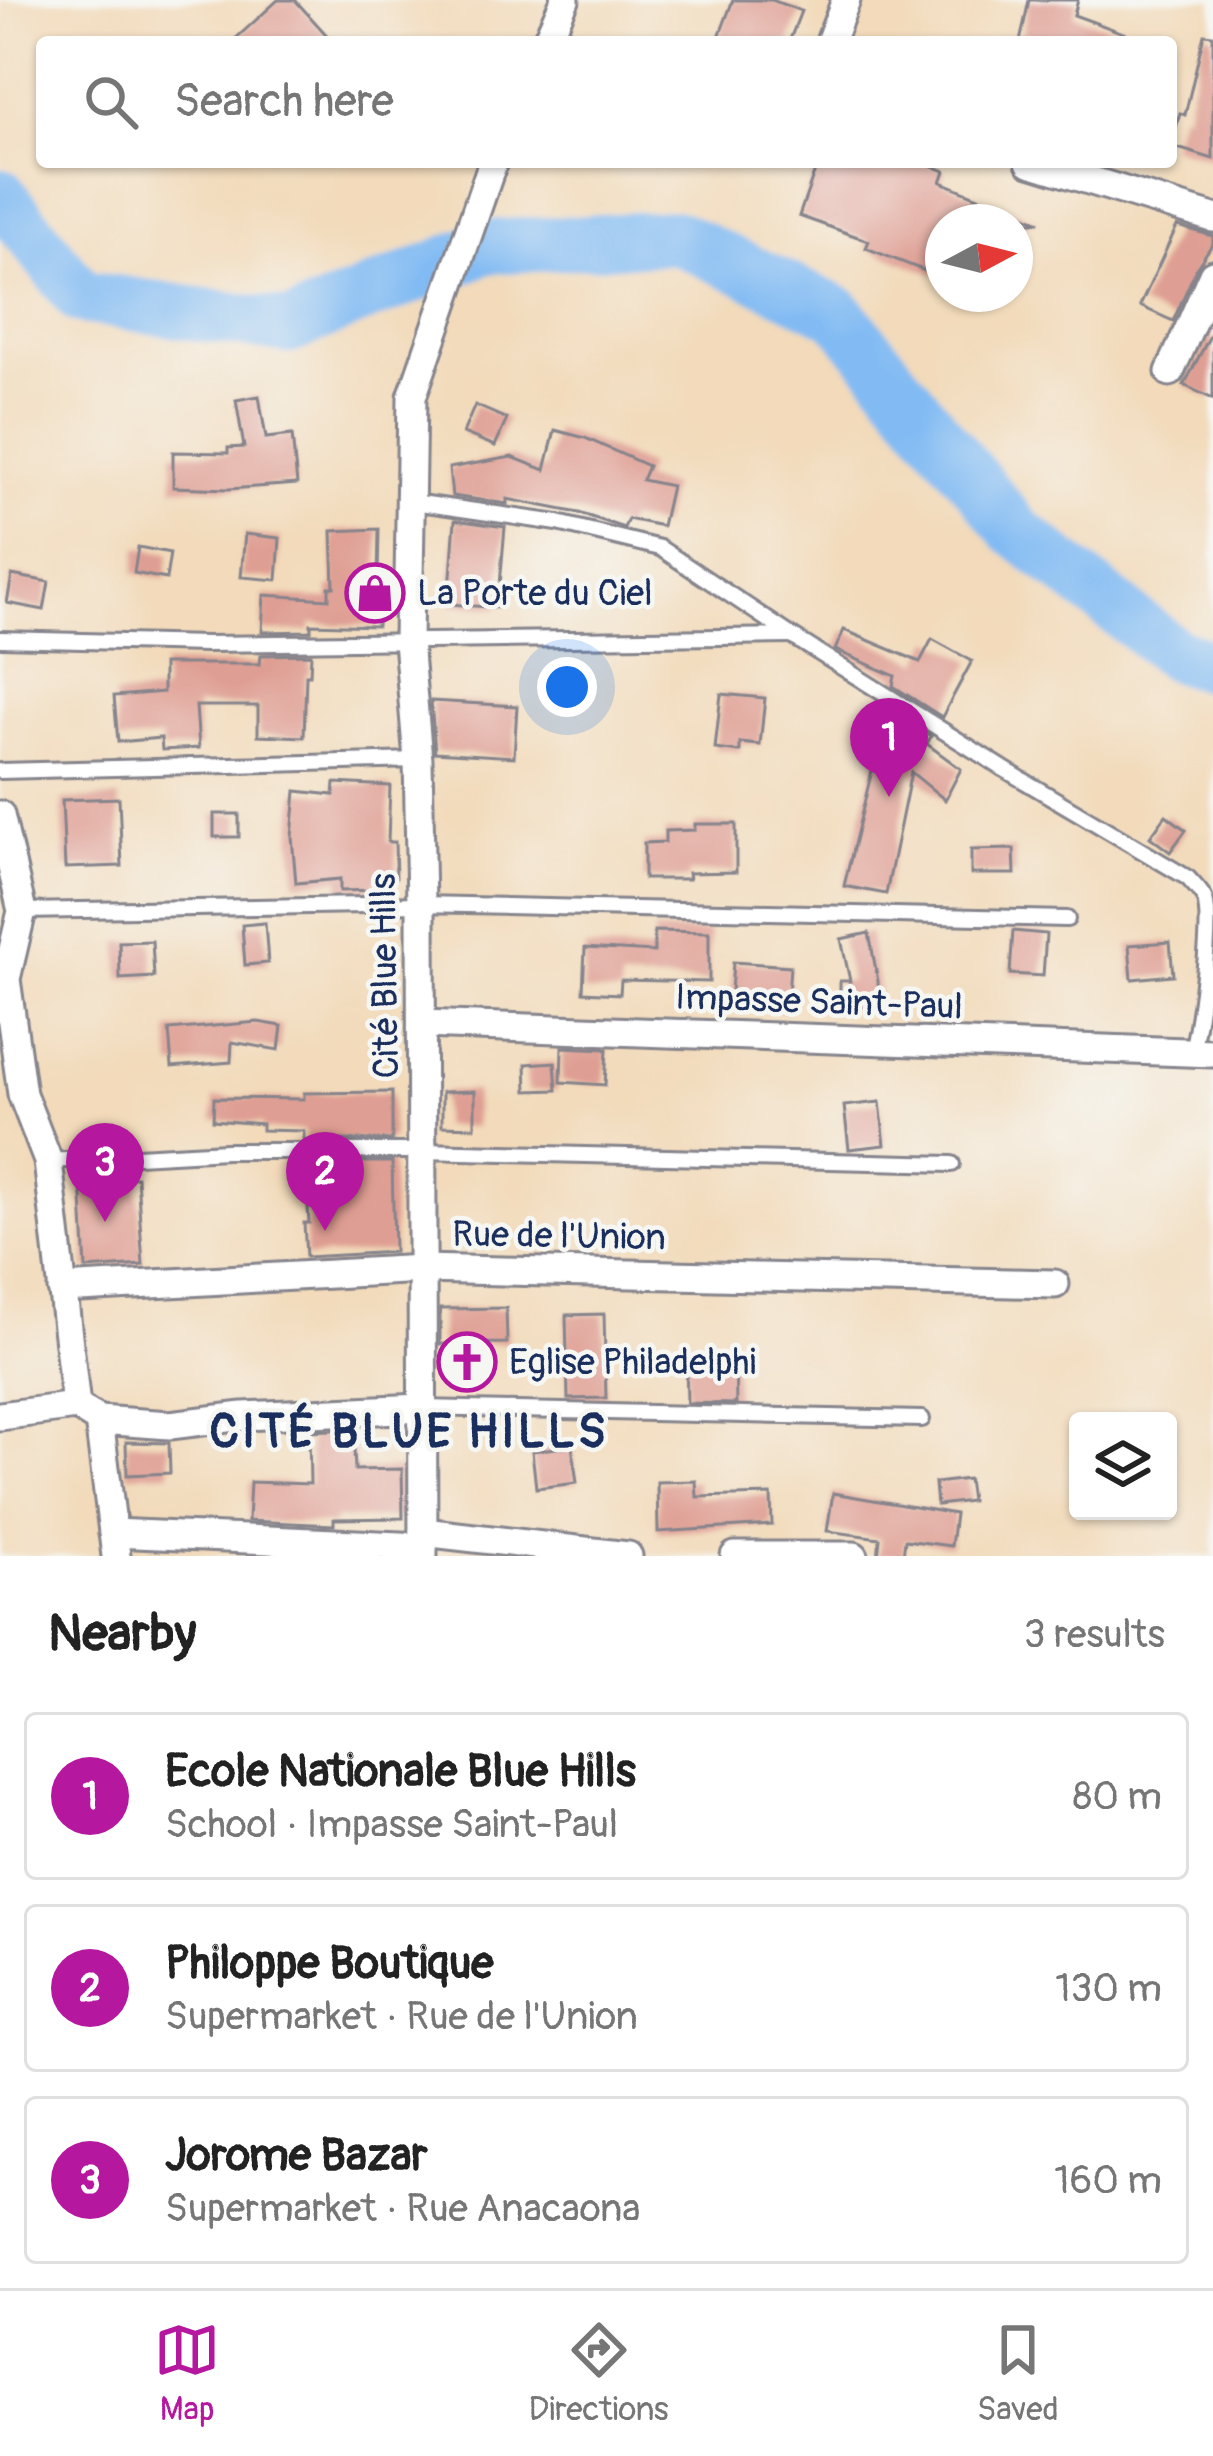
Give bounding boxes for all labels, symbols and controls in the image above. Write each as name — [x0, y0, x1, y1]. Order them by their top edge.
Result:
search box — [36, 36, 1177, 168]
icon: search — [78, 69, 144, 135]
text: Search here — [174, 74, 394, 130]
north arrow — [925, 204, 1033, 312]
shop icon: La Porte du Ciel — [344, 562, 406, 624]
place label: La Porte du Ciel — [417, 571, 652, 616]
your location — [537, 657, 597, 717]
pin: 1 — [850, 698, 928, 797]
street label: Cité Blue Hills — [361, 873, 409, 1079]
street label: Impasse Saint-Paul — [674, 974, 964, 1030]
pin: 3 — [66, 1123, 144, 1222]
pin: 2 — [286, 1132, 364, 1231]
street label: Rue de l'Union — [452, 1212, 666, 1260]
church icon: Eglise Philadelphi — [436, 1331, 498, 1393]
place label: Eglise Philadelphi — [509, 1340, 756, 1385]
district label: CITÉ BLUE HILLS — [209, 1402, 609, 1462]
map controls — [1069, 1412, 1177, 1520]
button: layers — [1069, 1412, 1177, 1520]
text: Nearby — [48, 1602, 196, 1666]
text: 3 results — [1024, 1610, 1165, 1659]
text: Ecole Nationale Blue Hills — [165, 1744, 636, 1800]
text: 1 — [82, 1772, 98, 1821]
text: 80 m — [1073, 1772, 1162, 1821]
text: School · Impasse Saint-Paul — [165, 1800, 618, 1849]
text: Philoppe Boutique — [165, 1936, 493, 1992]
text: 2 — [79, 1964, 101, 2013]
text: 130 m — [1055, 1964, 1162, 2013]
text: Supermarket · Rue de l'Union — [165, 1992, 638, 2041]
text: Jorome Bazar — [165, 2128, 427, 2184]
text: 3 — [79, 2156, 101, 2205]
text: 160 m — [1054, 2156, 1162, 2205]
text: Supermarket · Rue Anacaona — [165, 2184, 640, 2233]
tab: Map — [154, 2317, 220, 2430]
tab: Directions — [529, 2317, 669, 2430]
tab: Saved — [977, 2317, 1059, 2430]

